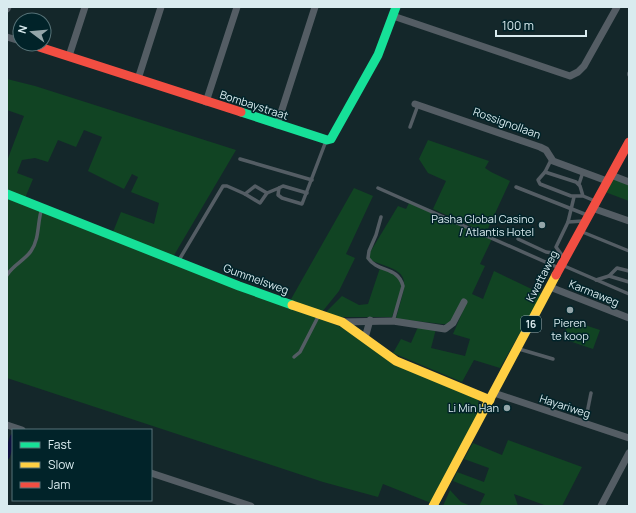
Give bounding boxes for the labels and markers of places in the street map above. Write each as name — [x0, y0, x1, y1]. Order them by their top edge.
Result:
place label: Pasha Global Casino / Atlantis Hotel — [431, 211, 534, 239]
marker: Pasha Global Casino / Atlantis Hotel — [537, 220, 547, 230]
marker: Pieren te koop — [565, 305, 575, 315]
place label: Pieren te koop — [551, 315, 589, 343]
place label: Li Min Han — [448, 400, 499, 415]
marker: Li Min Han — [502, 403, 512, 413]

